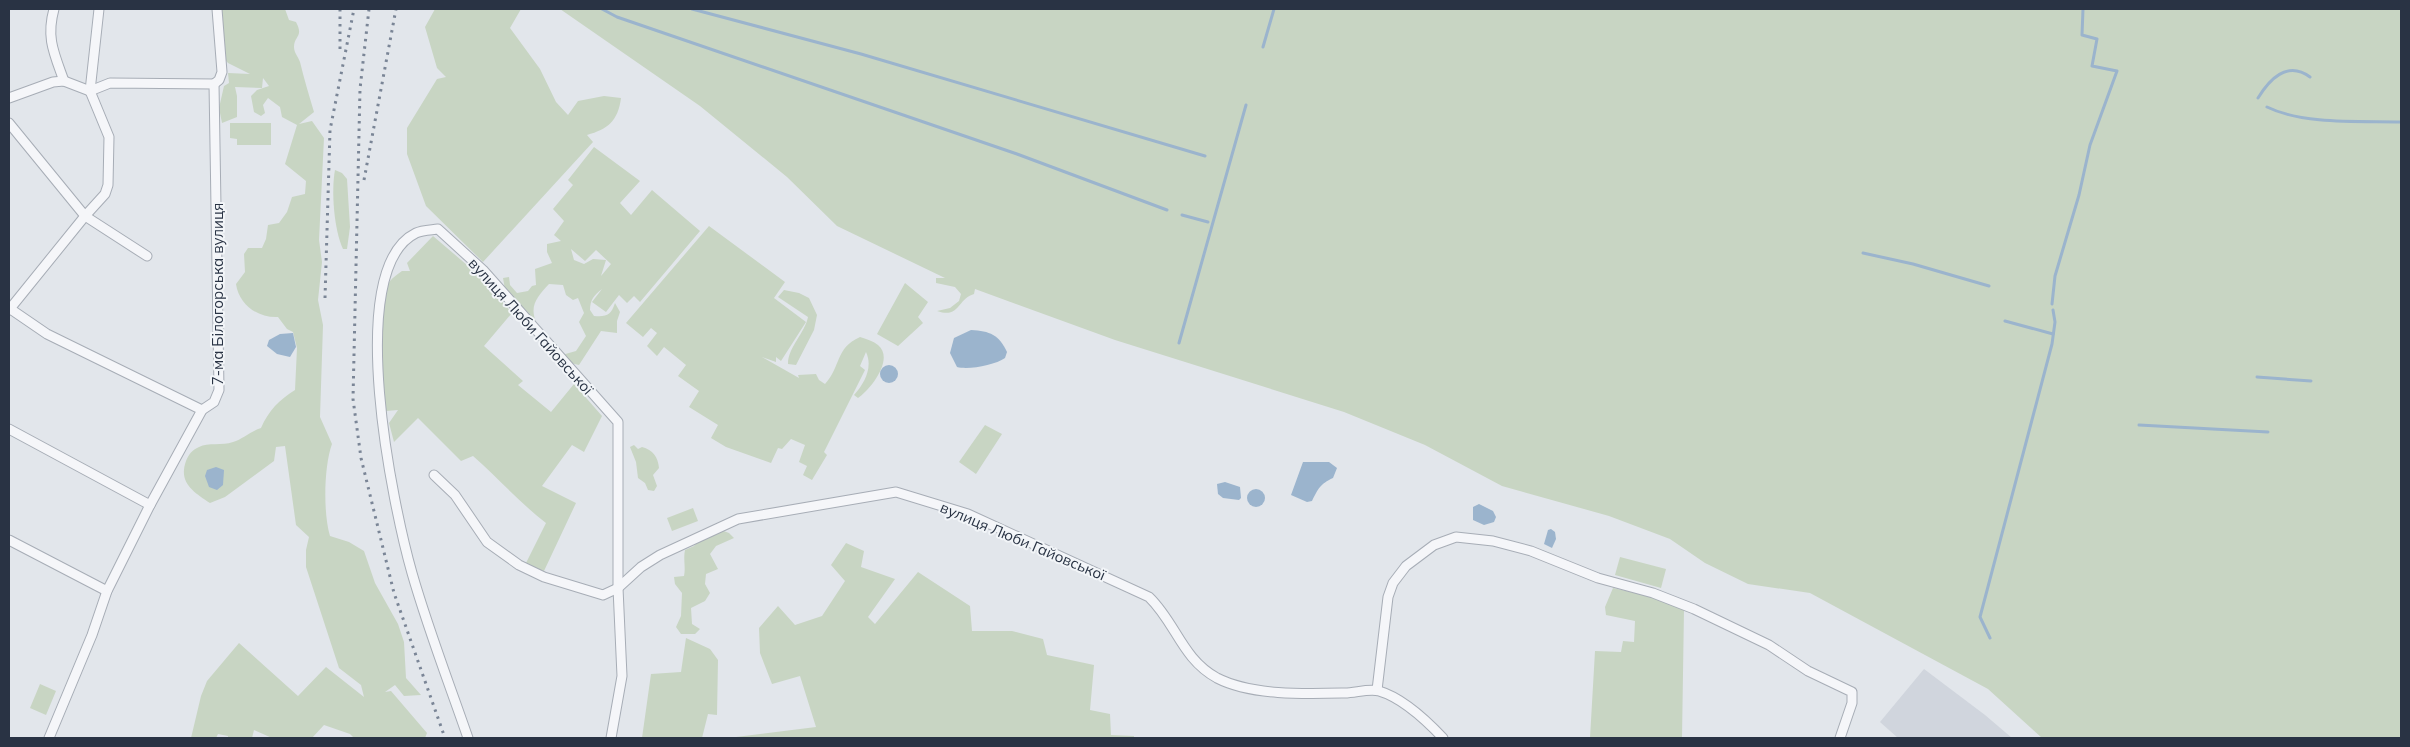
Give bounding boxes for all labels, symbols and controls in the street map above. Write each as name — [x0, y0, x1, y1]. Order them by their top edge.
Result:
street label: 7-ма Білогорська вулиця — [208, 203, 227, 385]
street label: вулиця Люби Гайовської — [464, 254, 598, 399]
street label: вулиця Люби Гайовської — [938, 498, 1109, 585]

